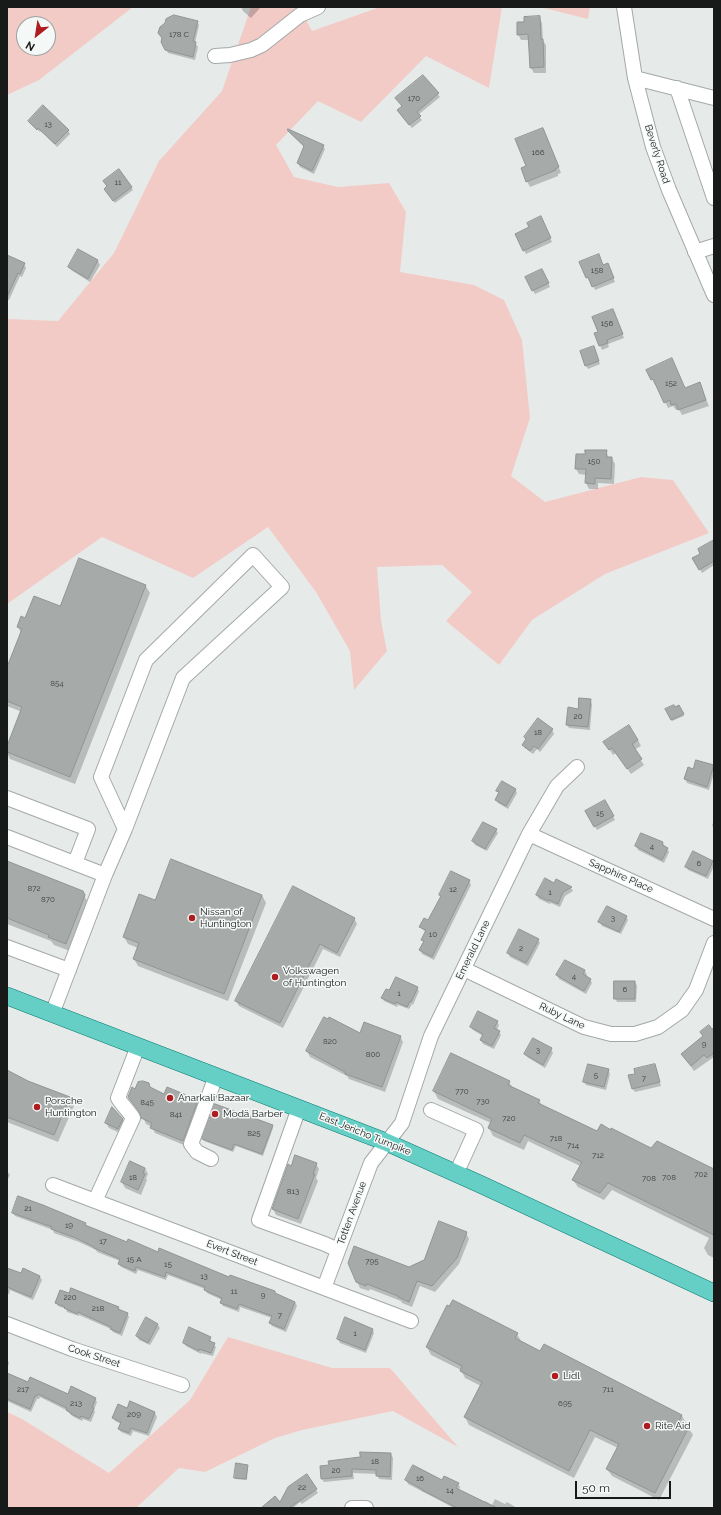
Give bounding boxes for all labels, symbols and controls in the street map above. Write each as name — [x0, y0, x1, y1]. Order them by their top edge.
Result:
north arrow — [16, 16, 56, 56]
house number: 178 C — [169, 30, 189, 40]
text: N — [23, 38, 37, 54]
house number: 170 — [408, 94, 420, 104]
house number: 13 — [44, 120, 52, 130]
street label: Beverly Road — [642, 123, 672, 185]
house number: 166 — [531, 148, 545, 158]
house number: 11 — [115, 178, 121, 188]
house number: 158 — [591, 266, 603, 276]
house number: 156 — [601, 319, 613, 329]
house number: 152 — [665, 379, 677, 389]
house number: 150 — [588, 457, 600, 467]
house number: 854 — [50, 679, 64, 689]
house number: 20 — [573, 712, 583, 722]
house number: 18 — [534, 728, 542, 738]
house number: 15 — [596, 809, 604, 819]
house number: 4 — [650, 842, 654, 852]
street label: Sapphire Place — [587, 856, 655, 896]
house number: 6 — [697, 859, 701, 869]
house number: 872 — [27, 884, 41, 894]
house number: 12 — [449, 885, 457, 895]
house number: 1 — [548, 888, 552, 898]
house number: 870 — [41, 895, 55, 905]
place label: Nissan of Huntington — [200, 906, 252, 930]
marker: Nissan of Huntington — [187, 913, 197, 923]
house number: 3 — [611, 914, 615, 924]
street label: Emerald Lane — [453, 918, 493, 982]
house number: 10 — [429, 930, 437, 940]
house number: 2 — [519, 944, 523, 954]
place label: Volkswagen of Huntington — [283, 965, 346, 988]
marker: Volkswagen of Huntington — [270, 972, 280, 982]
house number: 4 — [572, 972, 576, 982]
house number: 6 — [623, 985, 627, 995]
house number: 1 — [397, 989, 401, 999]
street label: Ruby Lane — [537, 1000, 587, 1032]
house number: 820 — [323, 1037, 337, 1047]
house number: 9 — [702, 1040, 706, 1050]
house number: 3 — [536, 1046, 540, 1056]
house number: 800 — [366, 1050, 380, 1060]
house number: 5 — [594, 1071, 598, 1081]
house number: 7 — [642, 1074, 646, 1084]
house number: 770 — [455, 1087, 469, 1097]
place label: Anarkali Bazaar — [178, 1092, 249, 1104]
marker: Anarkali Bazaar — [165, 1093, 175, 1103]
place label: Porsche Huntington — [45, 1095, 97, 1118]
house number: 730 — [476, 1097, 490, 1107]
house number: 845 — [140, 1098, 154, 1108]
marker: Porsche Huntington — [32, 1102, 42, 1112]
place label: Modä Barber — [223, 1108, 283, 1120]
marker: Modä Barber — [210, 1109, 220, 1119]
house number: 841 — [170, 1110, 182, 1120]
street label: East Jericho Turnpike — [317, 1110, 413, 1158]
house number: 720 — [502, 1114, 516, 1124]
house number: 825 — [247, 1129, 261, 1139]
house number: 718 — [550, 1134, 562, 1144]
house number: 714 — [567, 1141, 579, 1151]
house number: 712 — [592, 1151, 604, 1161]
house number: 702 — [694, 1170, 708, 1180]
house number: 18 — [129, 1173, 137, 1183]
house number: 708 — [662, 1173, 676, 1183]
house number: 708 — [642, 1174, 656, 1184]
street label: Totten Avenue — [335, 1180, 369, 1246]
house number: 813 — [287, 1187, 299, 1197]
house number: 21 — [24, 1204, 32, 1214]
house number: 19 — [65, 1221, 73, 1231]
house number: 17 — [99, 1237, 107, 1247]
street label: Evert Street — [205, 1238, 259, 1268]
house number: 15 A — [126, 1255, 142, 1265]
house number: 795 — [365, 1257, 379, 1267]
house number: 15 — [164, 1260, 172, 1270]
house number: 13 — [200, 1272, 208, 1282]
house number: 11 — [231, 1287, 237, 1297]
house number: 9 — [261, 1291, 265, 1301]
house number: 220 — [63, 1293, 77, 1303]
house number: 218 — [92, 1304, 104, 1314]
house number: 7 — [278, 1311, 282, 1321]
house number: 1 — [353, 1329, 357, 1339]
street label: Cook Street — [66, 1342, 122, 1370]
place label: Lidl — [563, 1370, 580, 1382]
marker: Lidl — [550, 1371, 560, 1381]
house number: 217 — [17, 1385, 29, 1395]
house number: 711 — [602, 1385, 614, 1395]
house number: 213 — [70, 1399, 82, 1409]
house number: 695 — [558, 1399, 572, 1409]
house number: 209 — [127, 1410, 141, 1420]
place label: Rite Aid — [655, 1420, 691, 1432]
marker: Rite Aid — [642, 1421, 652, 1431]
house number: 18 — [371, 1457, 379, 1467]
house number: 20 — [331, 1466, 341, 1476]
scale bar — [577, 1473, 673, 1499]
house number: 16 — [416, 1474, 424, 1484]
text: 50 m — [582, 1481, 610, 1495]
house number: 22 — [298, 1483, 306, 1493]
house number: 14 — [446, 1486, 454, 1496]

